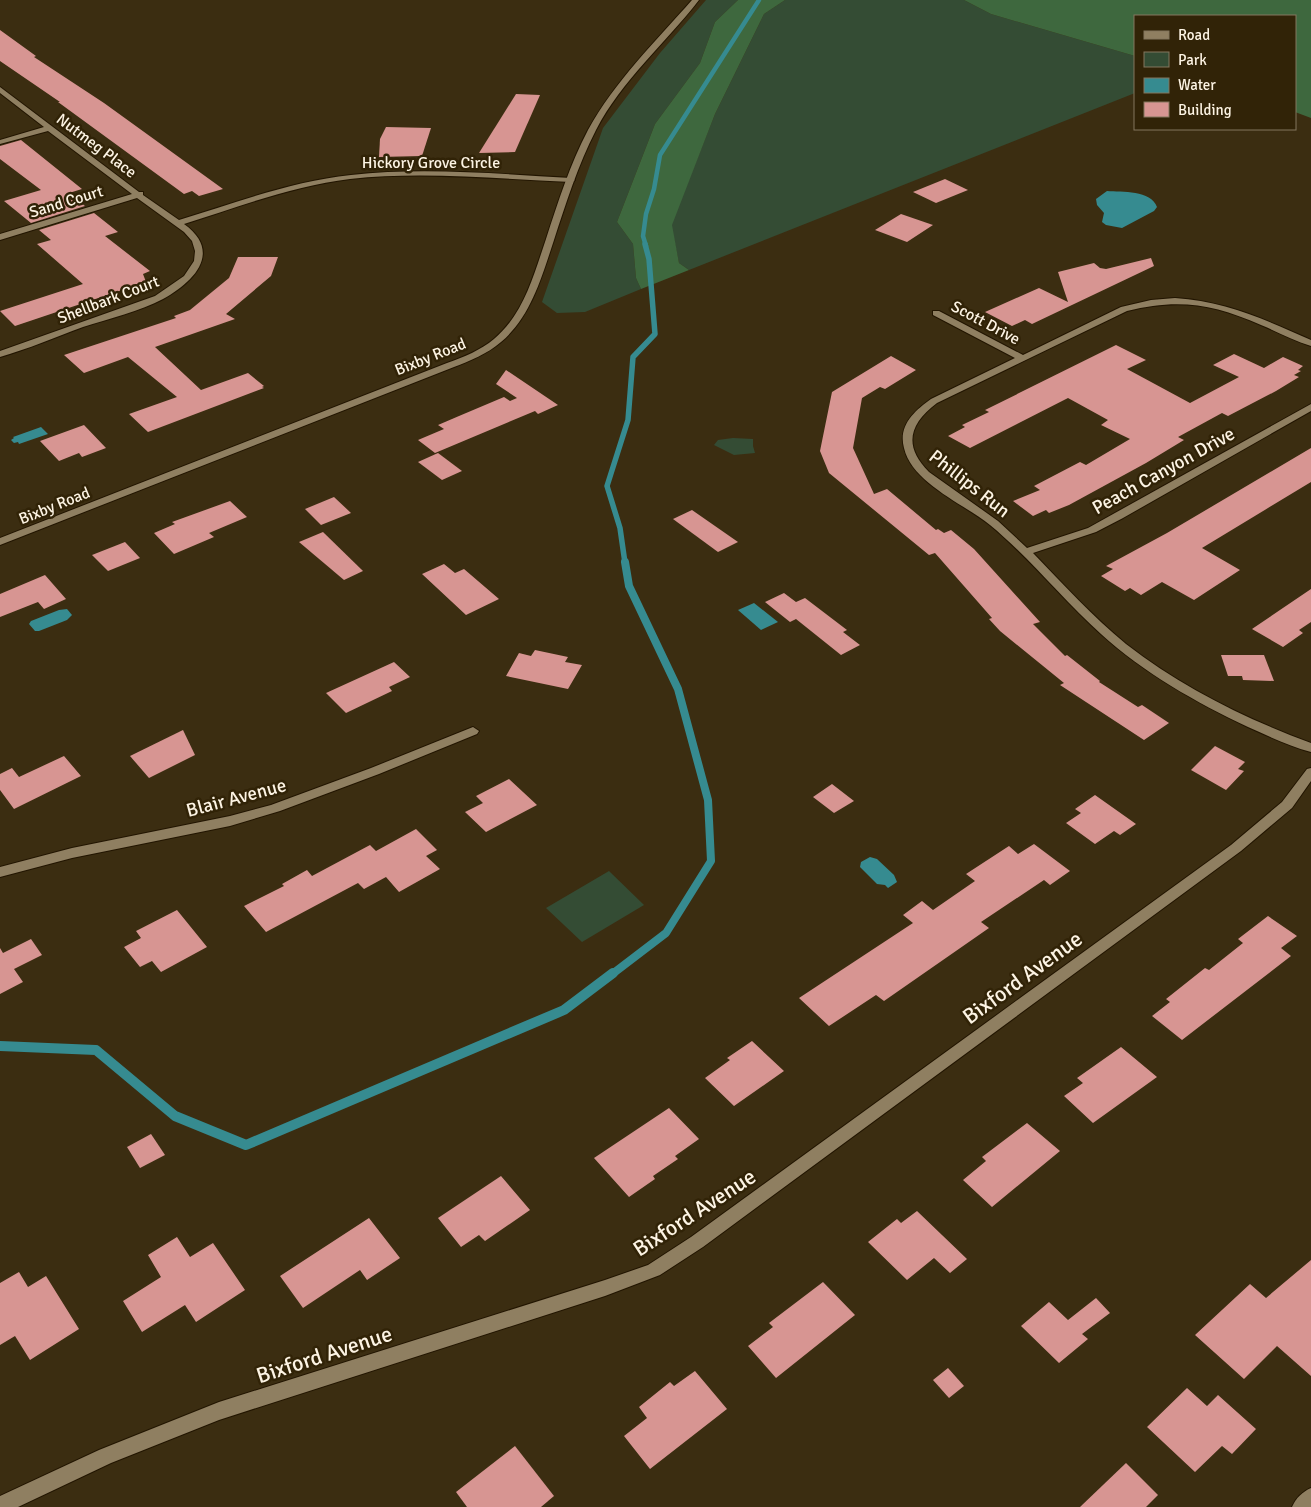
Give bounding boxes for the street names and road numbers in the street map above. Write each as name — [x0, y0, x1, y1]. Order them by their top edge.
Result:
street label: Nutmeg Place — [52, 109, 140, 182]
street label: Hickory Grove Circle — [362, 153, 500, 173]
street label: Sand Court — [27, 181, 106, 223]
street label: Shellbark Court — [55, 271, 162, 328]
street label: Scott Drive — [948, 296, 1023, 349]
street label: Bixby Road — [392, 334, 469, 380]
street label: Peach Canyon Drive — [1088, 422, 1239, 520]
street label: Phillips Run — [924, 445, 1015, 523]
street label: Bixby Road — [16, 483, 93, 529]
street label: Blair Avenue — [184, 773, 289, 823]
street label: Bixford Avenue — [957, 925, 1087, 1030]
street label: Bixford Avenue — [628, 1163, 761, 1262]
street label: Bixford Avenue — [253, 1320, 395, 1389]

